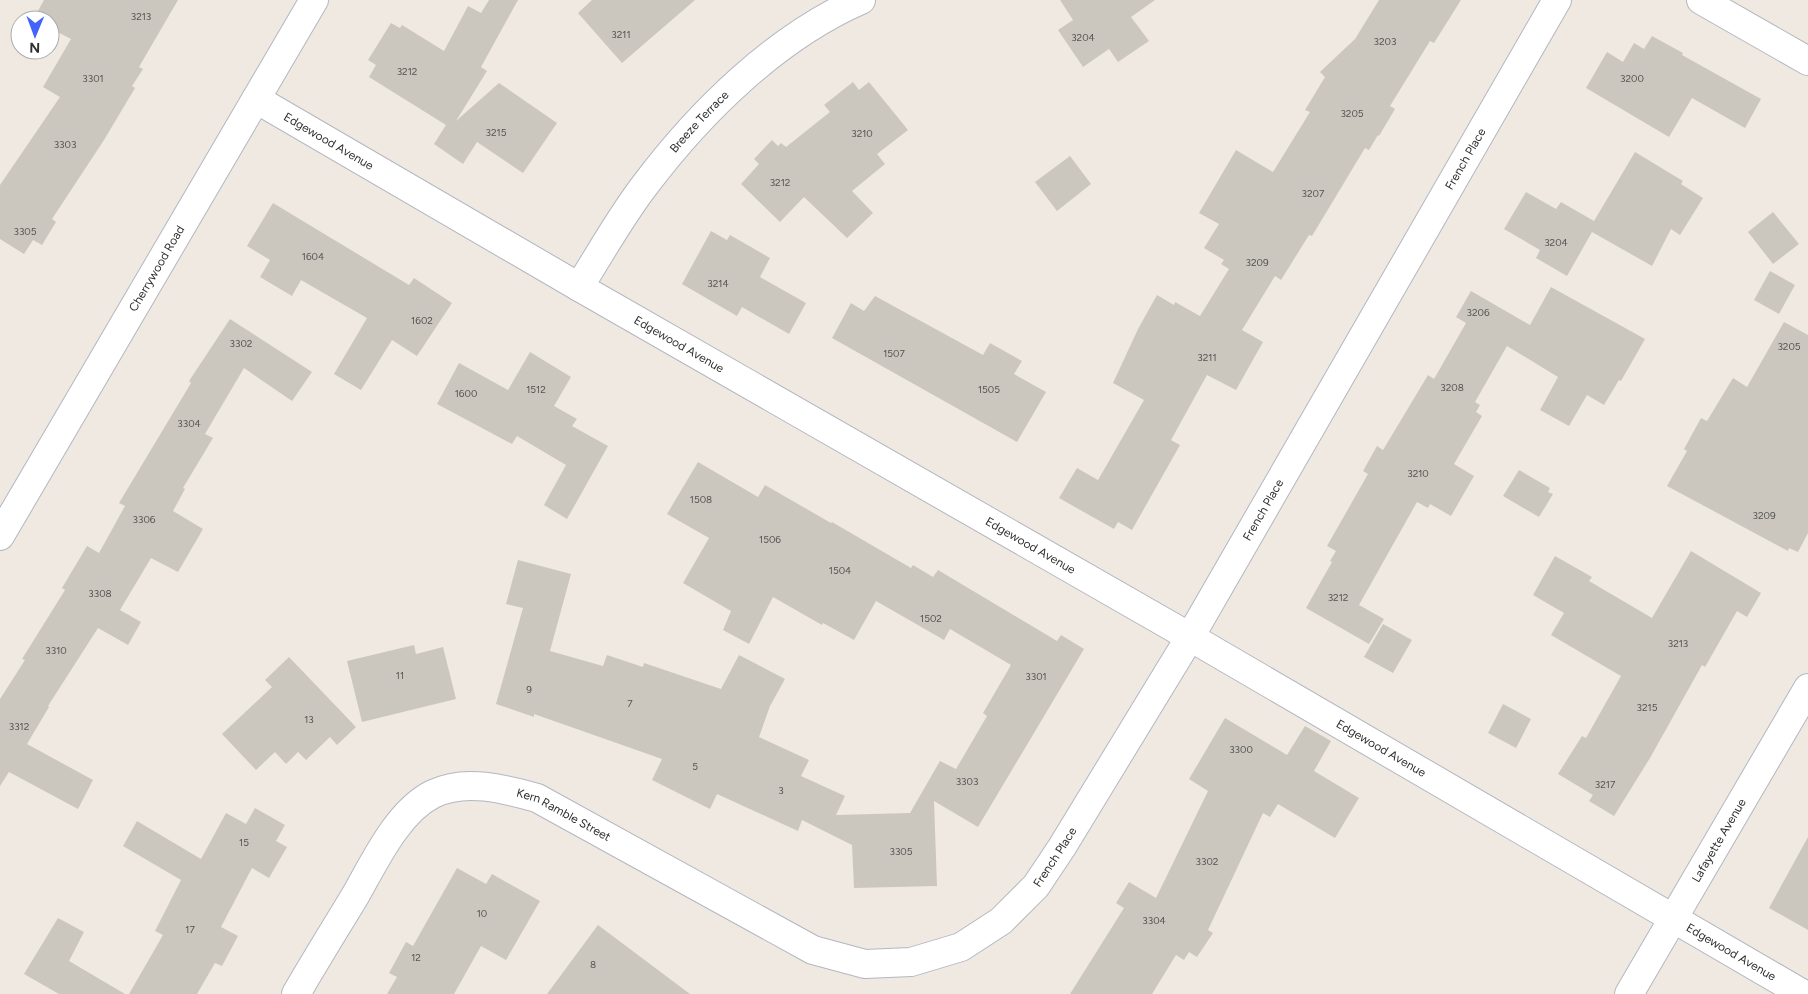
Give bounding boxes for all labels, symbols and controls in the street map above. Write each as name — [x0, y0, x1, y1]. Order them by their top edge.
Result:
north arrow — [10, 10, 60, 60]
house number: 3213 — [131, 10, 151, 23]
house number: 3211 — [611, 28, 631, 41]
house number: 3204 — [1071, 31, 1095, 44]
house number: 3203 — [1374, 35, 1396, 48]
text: N — [29, 39, 40, 56]
house number: 3212 — [397, 65, 417, 78]
house number: 3301 — [82, 72, 104, 85]
house number: 3200 — [1620, 72, 1644, 85]
street label: Breeze Terrace — [667, 87, 732, 156]
house number: 3205 — [1340, 107, 1364, 120]
street label: Edgewood Avenue — [281, 110, 376, 173]
street label: French Place — [1442, 125, 1489, 192]
house number: 3215 — [486, 126, 507, 139]
house number: 3210 — [851, 127, 873, 140]
house number: 3303 — [54, 138, 76, 151]
house number: 3212 — [770, 176, 790, 189]
house number: 3207 — [1302, 187, 1325, 200]
street label: Cherrywood Road — [126, 223, 187, 314]
house number: 3305 — [13, 225, 37, 238]
house number: 3204 — [1544, 236, 1568, 249]
house number: 1604 — [302, 250, 324, 263]
house number: 3209 — [1245, 256, 1269, 269]
house number: 3214 — [707, 277, 729, 290]
house number: 3206 — [1466, 306, 1490, 319]
street label: Edgewood Avenue — [632, 313, 727, 376]
house number: 1602 — [411, 314, 433, 327]
house number: 3302 — [230, 337, 252, 350]
house number: 3205 — [1777, 340, 1801, 353]
house number: 1507 — [883, 347, 905, 360]
house number: 3211 — [1197, 351, 1217, 364]
house number: 3208 — [1440, 381, 1464, 394]
house number: 1512 — [526, 383, 546, 396]
house number: 1505 — [978, 383, 1000, 396]
house number: 1600 — [455, 387, 477, 400]
house number: 3304 — [177, 417, 201, 430]
house number: 3210 — [1407, 467, 1429, 480]
street label: French Place — [1240, 476, 1287, 543]
house number: 1508 — [690, 493, 712, 506]
house number: 3209 — [1752, 509, 1776, 522]
house number: 3306 — [133, 513, 156, 526]
street label: Edgewood Avenue — [983, 514, 1078, 577]
house number: 1506 — [759, 533, 781, 546]
house number: 1504 — [829, 564, 851, 577]
house number: 3308 — [88, 587, 112, 600]
house number: 3212 — [1328, 591, 1348, 604]
house number: 1502 — [920, 612, 942, 625]
house number: 3213 — [1668, 637, 1688, 650]
house number: 3310 — [45, 644, 67, 657]
house number: 11 — [396, 669, 404, 682]
house number: 3301 — [1025, 670, 1047, 683]
house number: 9 — [526, 683, 532, 696]
house number: 7 — [627, 697, 633, 710]
house number: 3215 — [1637, 701, 1658, 714]
house number: 13 — [304, 713, 314, 726]
street label: Edgewood Avenue — [1334, 717, 1429, 780]
house number: 3312 — [9, 720, 29, 733]
house number: 3300 — [1229, 743, 1253, 756]
house number: 5 — [692, 760, 698, 773]
house number: 3303 — [956, 775, 978, 788]
house number: 3217 — [1595, 778, 1616, 791]
house number: 3 — [778, 784, 784, 797]
street label: Kern Ramble Street — [515, 786, 614, 844]
street label: Lafayette Avenue — [1689, 796, 1749, 885]
street label: French Place — [1030, 824, 1080, 890]
house number: 15 — [239, 836, 249, 849]
house number: 3305 — [889, 845, 913, 858]
house number: 3302 — [1196, 855, 1218, 868]
house number: 10 — [477, 907, 487, 920]
house number: 3304 — [1142, 914, 1166, 927]
street label: Edgewood Avenue — [1684, 921, 1779, 984]
house number: 17 — [185, 923, 195, 936]
house number: 12 — [411, 951, 421, 964]
house number: 8 — [590, 958, 596, 971]

